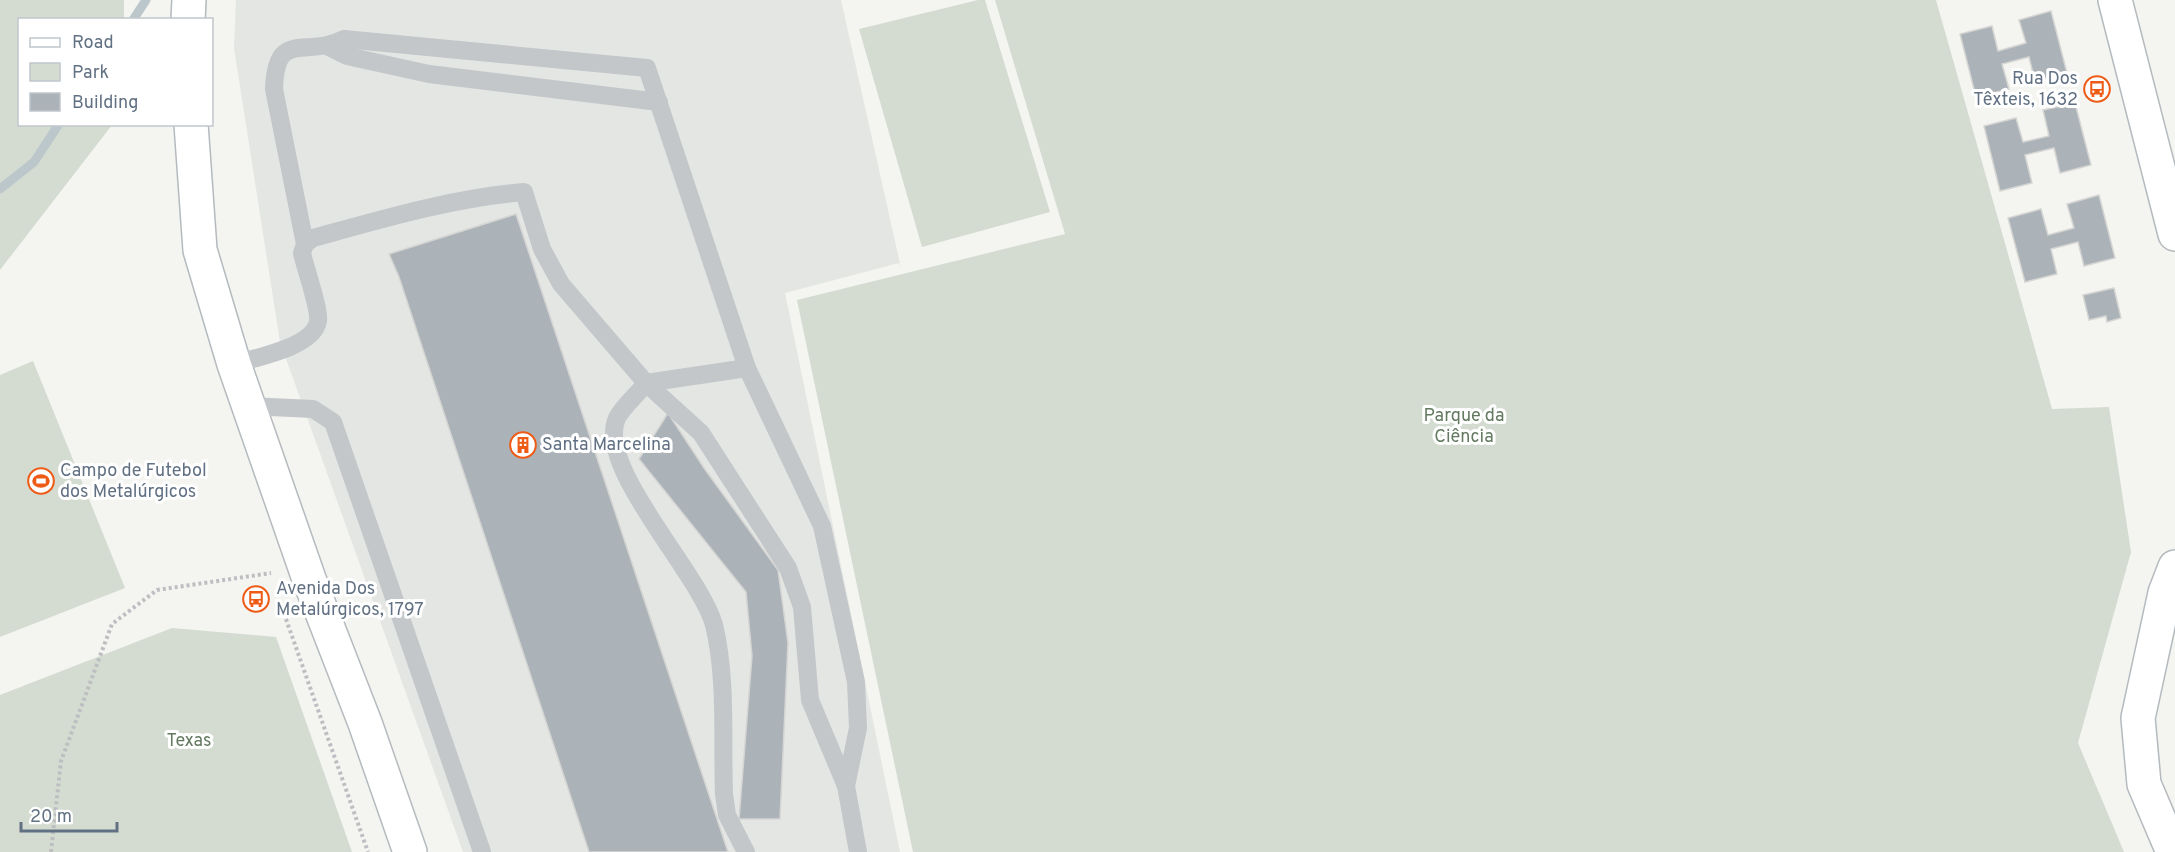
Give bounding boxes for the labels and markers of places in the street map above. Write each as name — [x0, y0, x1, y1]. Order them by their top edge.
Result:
place label: Rua Dos Têxteis, 1632 — [1973, 68, 2078, 112]
bus stop icon: Rua Dos Têxteis, 1632 — [2082, 74, 2112, 104]
building icon: Santa Marcelina — [508, 430, 538, 460]
place label: Santa Marcelina — [542, 434, 671, 457]
place label: Campo de Futebol dos Metalúrgicos — [60, 460, 207, 504]
sports icon: Campo de Futebol dos Metalúrgicos — [26, 466, 56, 496]
place label: Avenida Dos Metalúrgicos, 1797 — [276, 578, 424, 622]
bus stop icon: Avenida Dos Metalúrgicos, 1797 — [241, 584, 271, 614]

